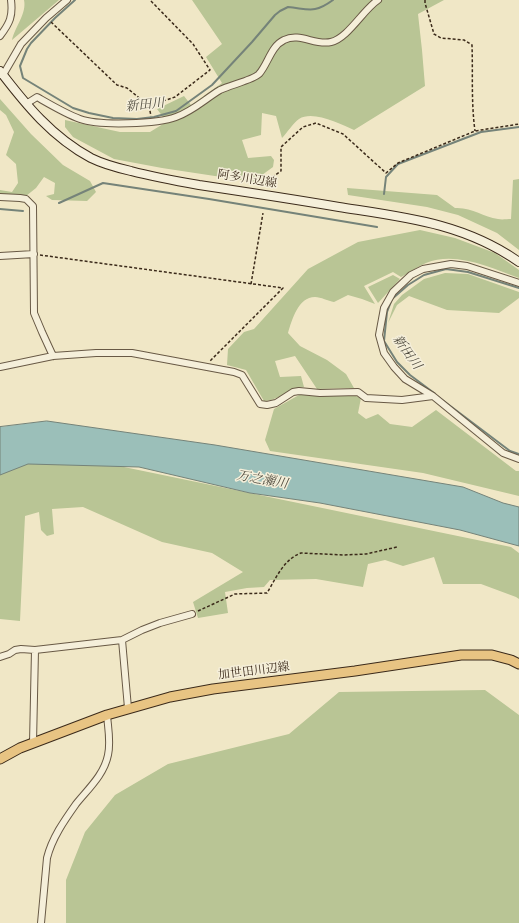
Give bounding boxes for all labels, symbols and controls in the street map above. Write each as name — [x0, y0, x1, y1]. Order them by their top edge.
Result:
water label: 新田川 — [125, 96, 165, 116]
street label: 阿多川辺線 — [216, 168, 278, 192]
water label: 新田川 — [388, 333, 424, 373]
water label: 万之瀬川 — [235, 469, 289, 493]
street label: 加世田川辺線 — [217, 660, 291, 684]

